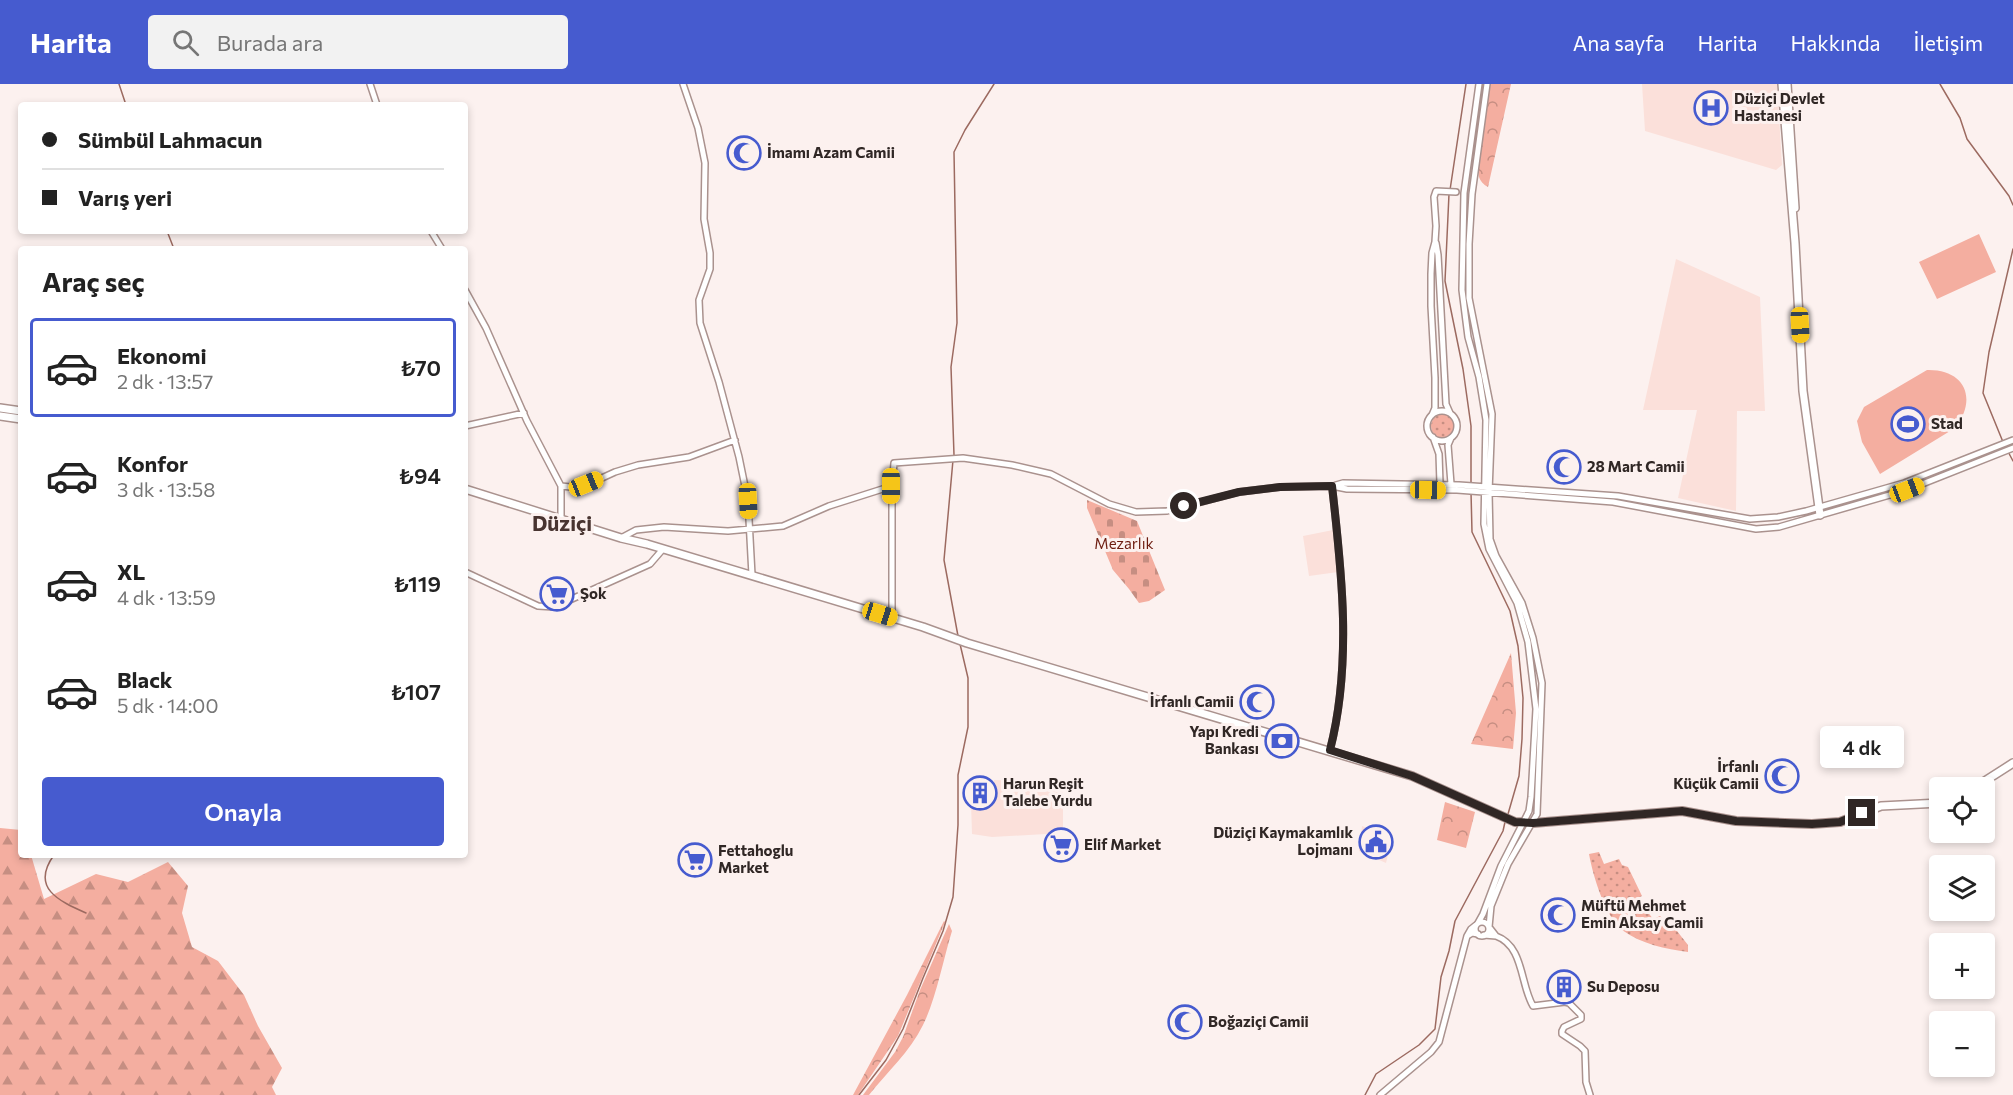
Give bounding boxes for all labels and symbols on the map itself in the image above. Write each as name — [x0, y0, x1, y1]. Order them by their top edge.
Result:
place label: Düziçi Devlet Hastanesi — [1734, 89, 1825, 124]
hospital icon: Düziçi Devlet Hastanesi — [1693, 90, 1729, 126]
mosque icon: İmamı Azam Camii — [726, 135, 762, 171]
place label: İmamı Azam Camii — [767, 143, 895, 161]
car — [1790, 307, 1810, 343]
sports icon: Stad — [1890, 406, 1926, 442]
place label: Stad — [1931, 414, 1963, 432]
mosque icon: 28 Mart Camii — [1546, 449, 1582, 485]
place label: 28 Mart Camii — [1587, 457, 1685, 475]
car — [882, 468, 900, 504]
car — [566, 469, 606, 499]
car — [1887, 475, 1927, 505]
car — [1410, 481, 1446, 499]
car — [738, 483, 758, 519]
route start — [1170, 492, 1197, 519]
district label: Düziçi — [532, 510, 592, 535]
park label: Mezarlık — [1094, 534, 1154, 552]
supermarket icon: Şok — [539, 576, 575, 612]
place label: Şok — [580, 584, 607, 602]
car — [860, 600, 900, 628]
mosque icon: İrfanlı Camii — [1239, 684, 1275, 720]
place label: İrfanlı Camii — [1150, 692, 1234, 710]
place label: Yapı Kredi Bankası — [1189, 722, 1259, 757]
bank icon: Yapı Kredi Bankası — [1264, 723, 1300, 759]
callout: 4 dk — [1820, 726, 1904, 768]
place label: İrfanlı Küçük Camii — [1673, 757, 1759, 792]
mosque icon: İrfanlı Küçük Camii — [1764, 758, 1800, 794]
place label: Harun Reşit Talebe Yurdu — [1003, 774, 1092, 809]
building icon: Harun Reşit Talebe Yurdu — [962, 775, 998, 811]
route end — [1848, 799, 1875, 826]
place label: Düziçi Kaymakamlık Lojmanı — [1213, 823, 1353, 858]
public building icon: Düziçi Kaymakamlık Lojmanı — [1358, 824, 1394, 860]
supermarket icon: Elif Market — [1043, 827, 1079, 863]
place label: Elif Market — [1084, 835, 1161, 853]
place label: Fettahoglu Market — [718, 841, 793, 876]
supermarket icon: Fettahoglu Market — [677, 842, 713, 878]
place label: Müftü Mehmet Emin Aksay Camii — [1581, 896, 1704, 931]
mosque icon: Müftü Mehmet Emin Aksay Camii — [1540, 897, 1576, 933]
building icon: Su Deposu — [1546, 969, 1582, 1005]
place label: Su Deposu — [1587, 977, 1660, 995]
mosque icon: Boğaziçi Camii — [1167, 1004, 1203, 1040]
place label: Boğaziçi Camii — [1208, 1012, 1309, 1030]

